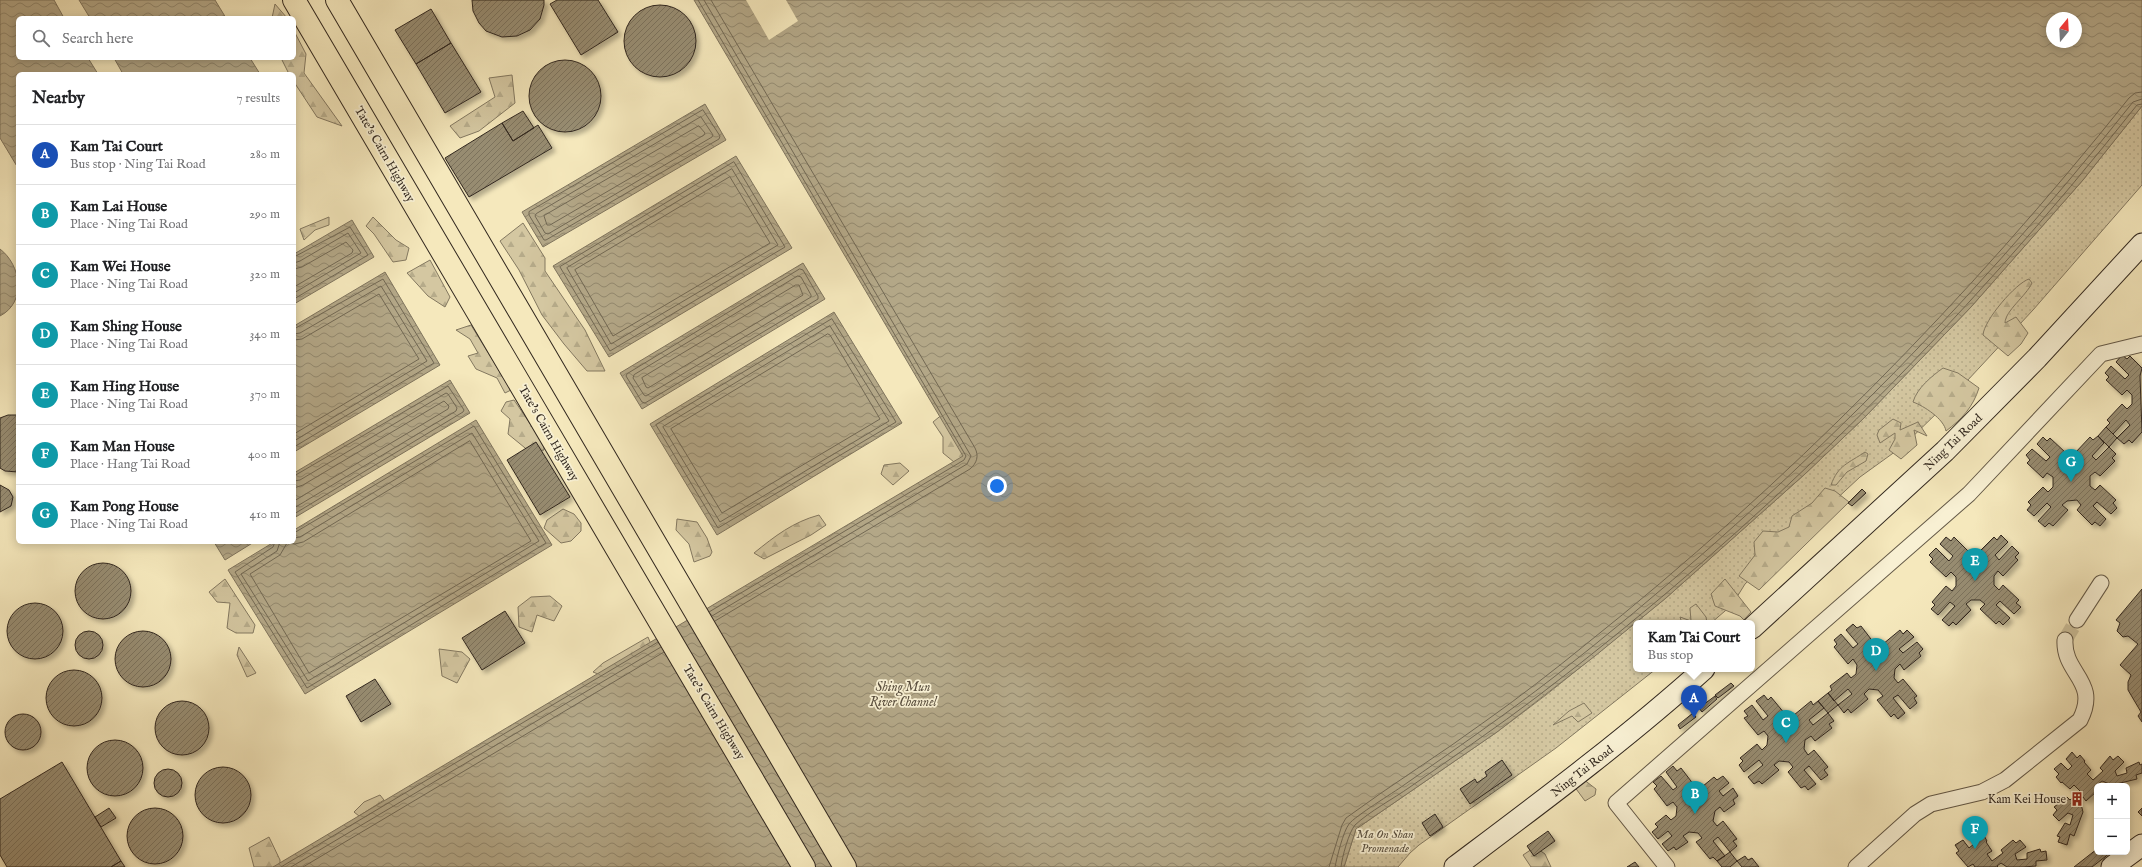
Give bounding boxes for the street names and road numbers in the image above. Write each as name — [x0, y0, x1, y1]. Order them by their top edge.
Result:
street label: Tate's Cairn Highway — [351, 104, 418, 205]
street label: Tate's Cairn Highway — [515, 383, 582, 484]
street label: Ning Tai Road — [1921, 411, 1986, 474]
street label: Tate's Cairn Highway — [679, 662, 748, 763]
street label: Ning Tai Road — [1548, 742, 1617, 800]

